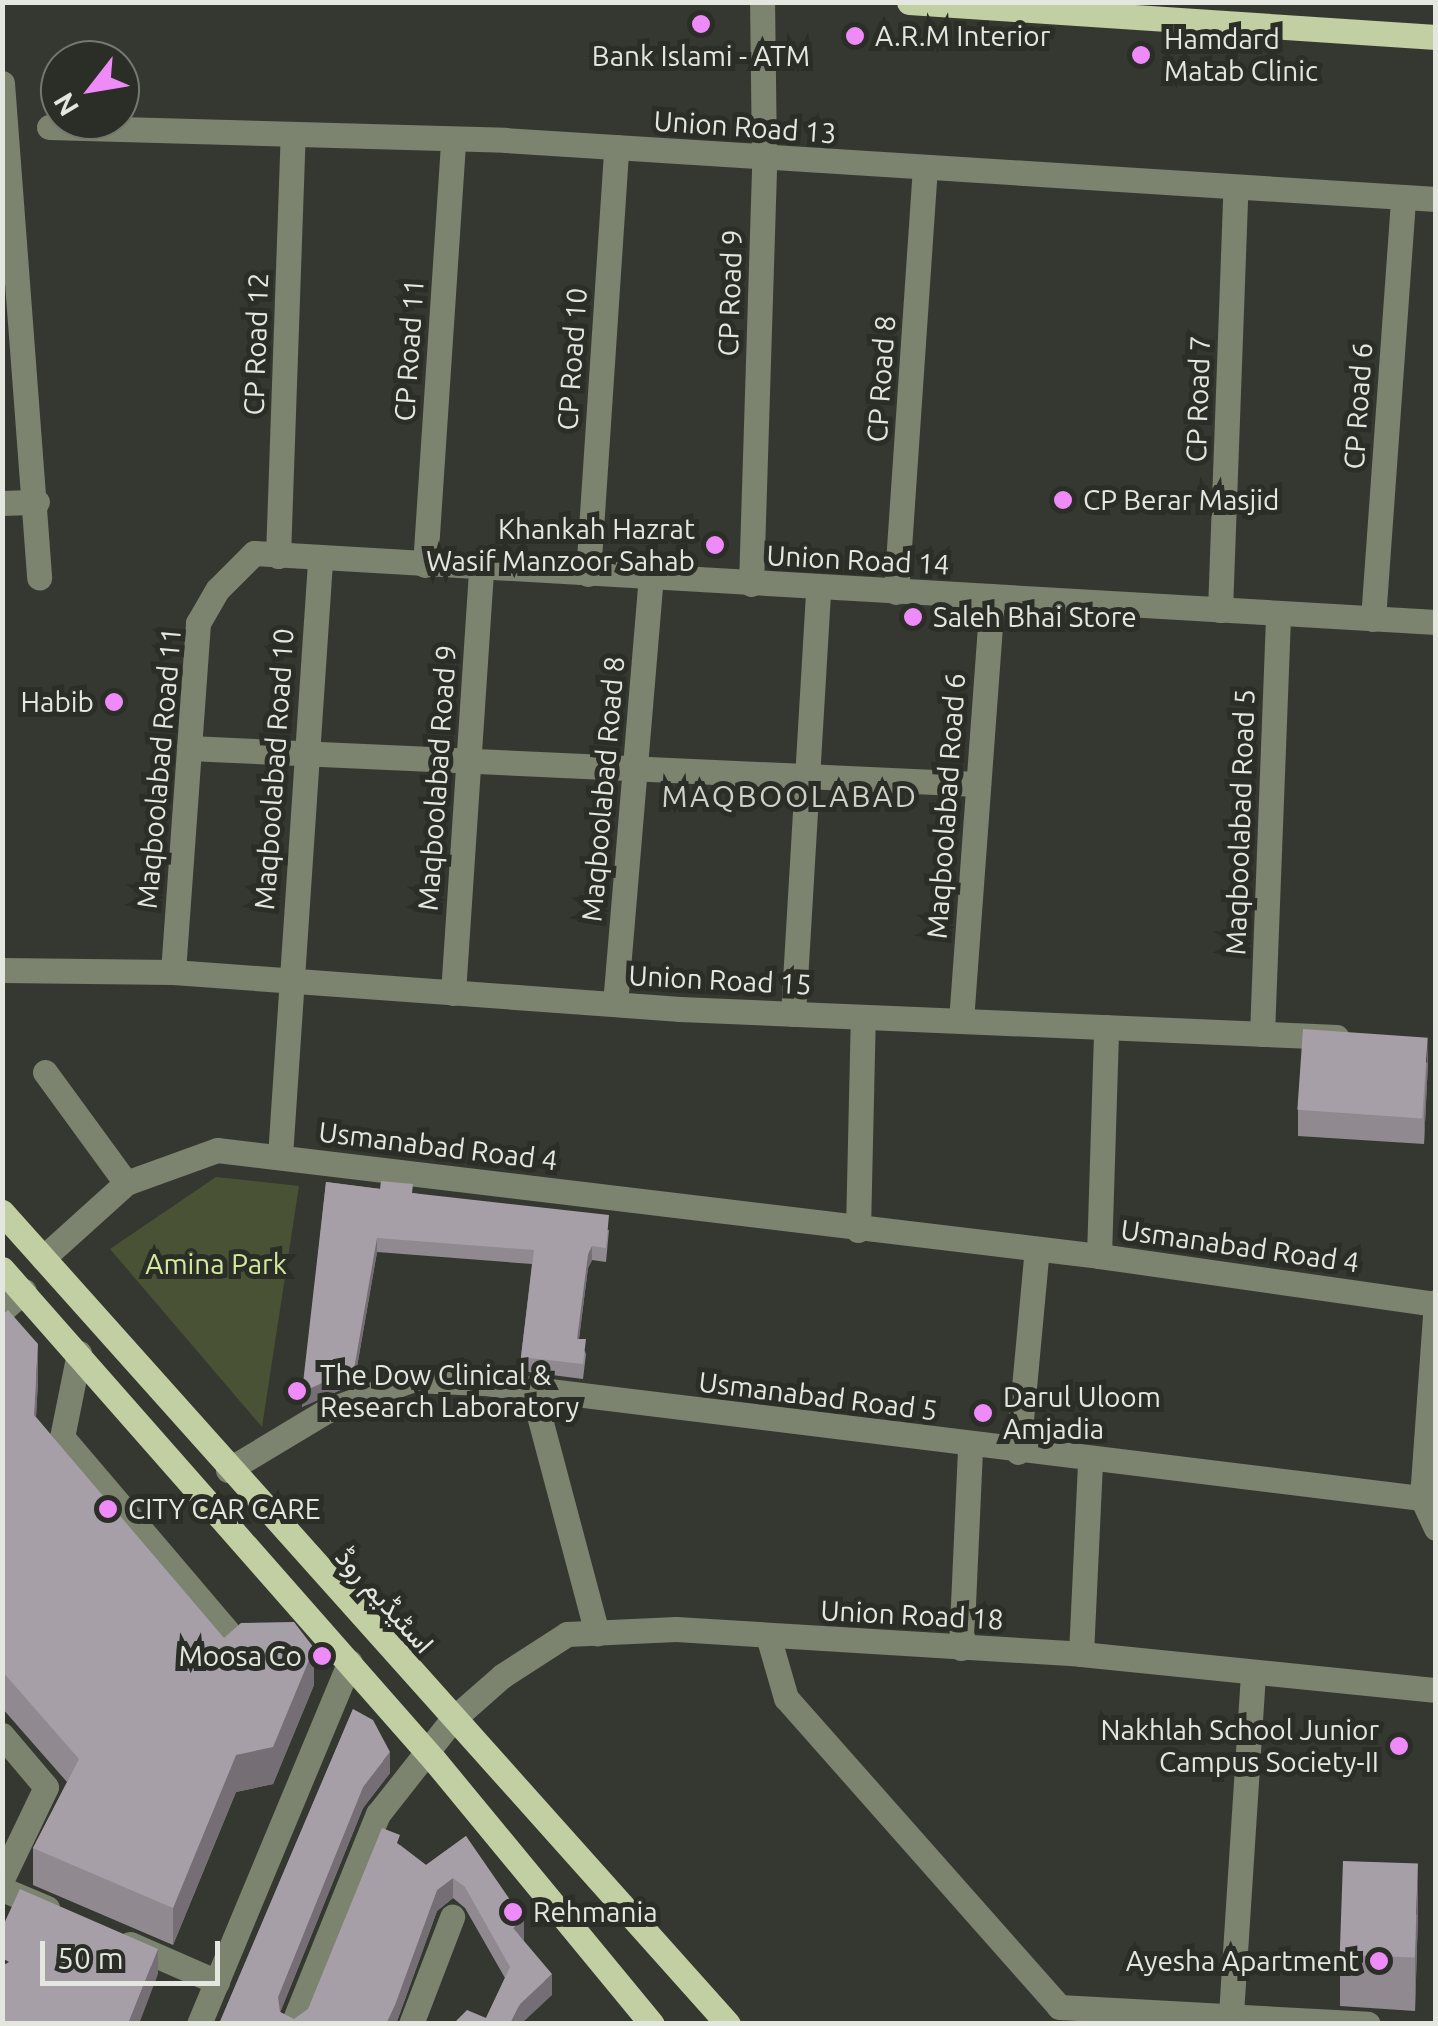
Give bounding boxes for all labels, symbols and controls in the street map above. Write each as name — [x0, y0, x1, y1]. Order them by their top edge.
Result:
marker: Bank Islami - ATM — [690, 13, 712, 35]
place label: A.R.M Interior — [875, 19, 1050, 53]
place label: Hamdard Matab Clinic — [1164, 22, 1318, 88]
marker: A.R.M Interior — [844, 25, 866, 47]
place label: Bank Islami - ATM — [592, 39, 810, 73]
north arrow — [40, 40, 140, 140]
marker: Hamdard Matab Clinic — [1128, 42, 1154, 68]
text: N — [47, 88, 84, 122]
street label: Union Road 13 — [652, 104, 838, 150]
street label: CP Road 9 — [711, 229, 749, 357]
street label: CP Road 12 — [237, 272, 275, 416]
street label: CP Road 11 — [387, 278, 431, 422]
street label: CP Road 10 — [550, 287, 594, 431]
street label: CP Road 8 — [860, 314, 902, 444]
street label: CP Road 7 — [1179, 335, 1217, 463]
street label: CP Road 6 — [1337, 341, 1379, 471]
place label: CP Berar Masjid — [1083, 483, 1279, 517]
marker: CP Berar Masjid — [1052, 489, 1074, 511]
place label: Khankah Hazrat Wasif Manzoor Sahab — [426, 512, 695, 578]
marker: Khankah Hazrat Wasif Manzoor Sahab — [704, 534, 726, 556]
street label: Union Road 14 — [766, 538, 950, 582]
place label: Saleh Bhai Store — [933, 600, 1137, 634]
marker: Saleh Bhai Store — [902, 606, 924, 628]
street label: Maqboolabad Road 11 — [130, 626, 188, 910]
street label: Maqboolabad Road 10 — [247, 627, 301, 911]
street label: Maqboolabad Road 9 — [411, 644, 463, 912]
street label: Maqboolabad Road 8 — [575, 655, 631, 923]
street label: Maqboolabad Road 6 — [920, 672, 972, 940]
place label: Habib — [21, 685, 94, 719]
street label: Maqboolabad Road 5 — [1219, 688, 1261, 956]
marker: Habib — [103, 691, 125, 713]
district label: MAQBOOLABAD — [662, 778, 918, 814]
street label: Union Road 15 — [628, 958, 812, 1002]
street label: Usmanabad Road 4 — [317, 1115, 559, 1177]
street label: Usmanabad Road 4 — [1119, 1213, 1361, 1279]
park label: Amina Park — [145, 1247, 287, 1281]
place label: The Dow Clinical & Research Laboratory — [320, 1358, 579, 1424]
street label: Usmanabad Road 5 — [697, 1365, 939, 1427]
marker: The Dow Clinical & Research Laboratory — [284, 1378, 310, 1404]
place label: Darul Uloom Amjadia — [1003, 1380, 1161, 1446]
marker: Darul Uloom Amjadia — [972, 1402, 994, 1424]
place label: CITY CAR CARE — [128, 1492, 320, 1526]
marker: CITY CAR CARE — [97, 1498, 119, 1520]
street label: اسٹیڈیم روڈ — [329, 1540, 441, 1660]
street label: Union Road 18 — [820, 1593, 1004, 1637]
place label: Moosa Co — [178, 1639, 302, 1673]
marker: Moosa Co — [311, 1645, 333, 1667]
place label: Nakhlah School Junior Campus Society-II — [1101, 1713, 1379, 1779]
marker: Nakhlah School Junior Campus Society-II — [1388, 1735, 1410, 1757]
place label: Rehmania — [533, 1895, 658, 1929]
marker: Rehmania — [502, 1901, 524, 1923]
scale bar — [45, 1921, 225, 1983]
text: 50 m — [57, 1941, 124, 1975]
place label: Ayesha Apartment — [1126, 1944, 1359, 1978]
marker: Ayesha Apartment — [1368, 1950, 1390, 1972]

